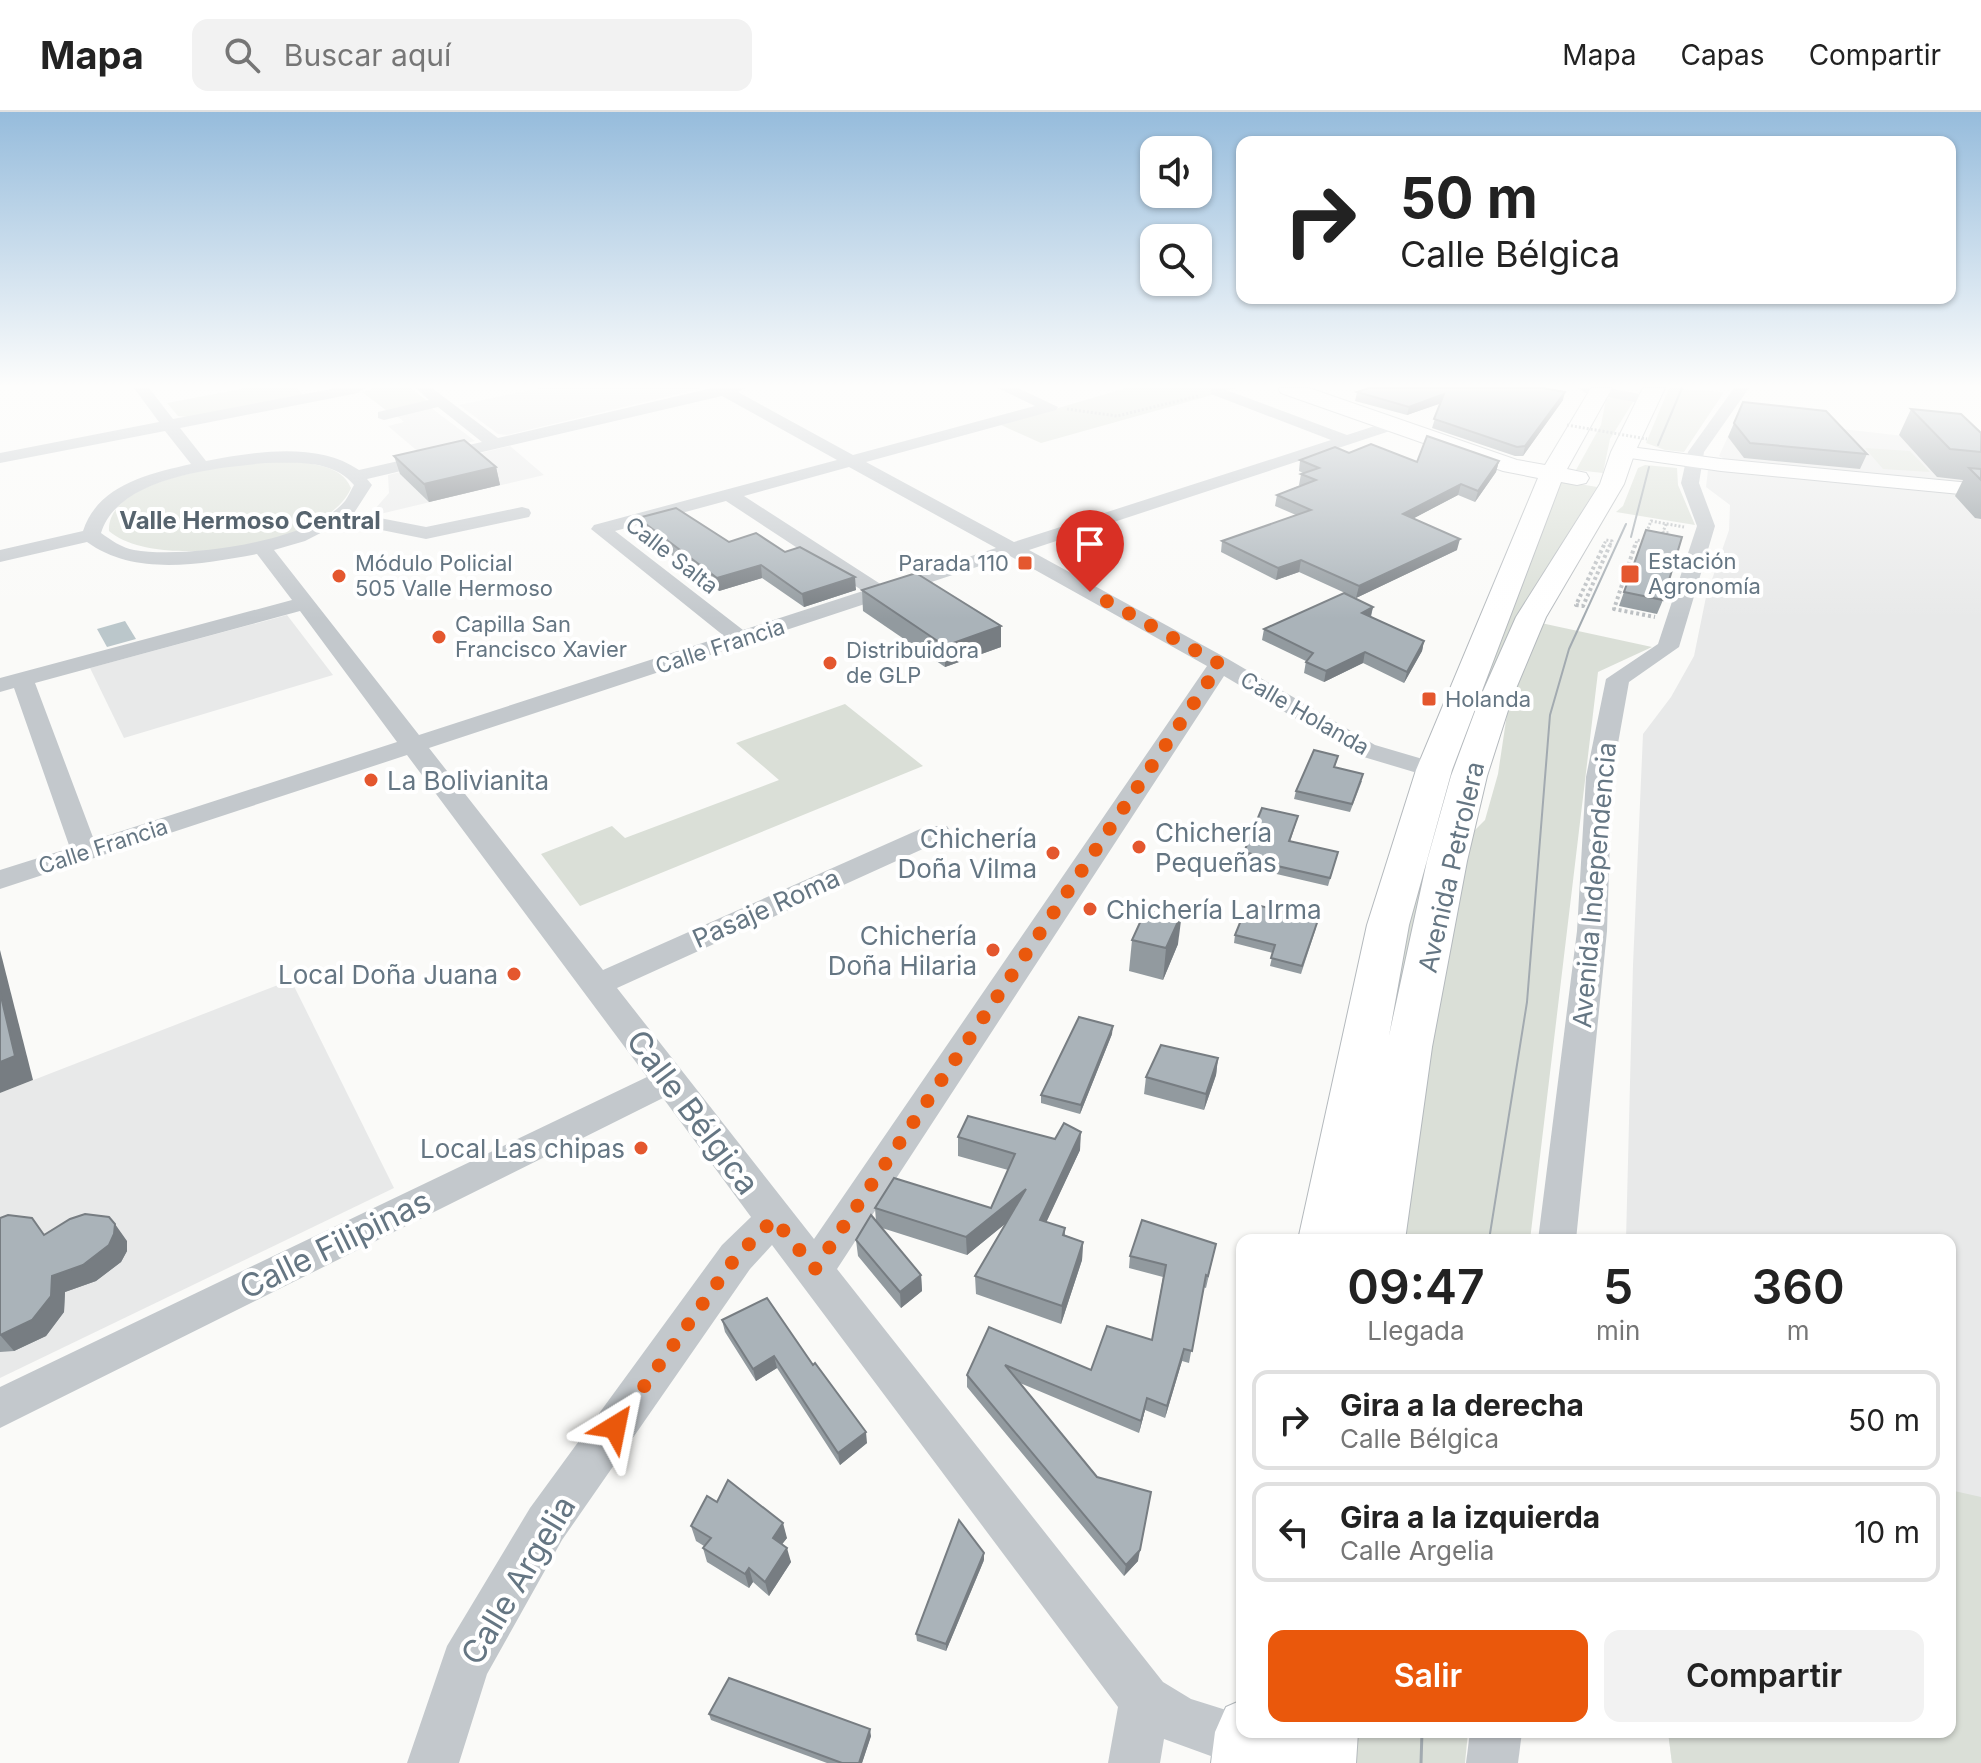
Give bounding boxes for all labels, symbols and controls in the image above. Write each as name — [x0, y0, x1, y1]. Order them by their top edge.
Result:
search box — [192, 19, 752, 91]
text: Mapa — [40, 32, 144, 78]
icon: search — [220, 33, 264, 77]
text: Buscar aquí — [284, 37, 451, 73]
text: Mapa — [1562, 38, 1637, 72]
text: Capas — [1681, 38, 1765, 72]
text: Compartir — [1809, 38, 1941, 72]
map controls — [1140, 136, 1212, 296]
button: sound — [1140, 136, 1212, 208]
text: 50 m — [1400, 164, 1538, 232]
icon: right — [1268, 168, 1372, 272]
button: search — [1140, 224, 1212, 296]
text: Calle Bélgica — [1400, 232, 1620, 276]
district label: Valle Hermoso Central — [119, 506, 381, 535]
pin — [1056, 510, 1124, 592]
street label: Calle Salta — [621, 511, 723, 599]
icon: arrive — [1068, 522, 1112, 566]
place label: Estación Agronomía — [1648, 548, 1761, 599]
place label: Módulo Policial 505 Valle Hermoso — [355, 550, 553, 601]
place label: Parada 110 — [898, 550, 1009, 576]
marker: Parada 110 — [1016, 554, 1034, 572]
marker: Estación Agronomía — [1619, 563, 1641, 585]
marker: Módulo Policial 505 Valle Hermoso — [330, 567, 348, 585]
place label: Capilla San Francisco Xavier — [455, 611, 627, 662]
street label: Calle Francia — [652, 613, 788, 679]
marker: Capilla San Francisco Xavier — [430, 628, 448, 646]
place label: Distribuidora de GLP — [846, 637, 979, 688]
marker: Distribuidora de GLP — [821, 654, 839, 672]
street label: Calle Holanda — [1236, 666, 1374, 760]
place label: Holanda — [1445, 686, 1531, 712]
marker: Holanda — [1420, 690, 1438, 708]
street label: Avenida Independencia — [1566, 741, 1622, 1029]
street label: Avenida Petrolera — [1412, 758, 1490, 976]
place label: La Bolivianita — [387, 765, 549, 796]
marker: La Bolivianita — [362, 771, 380, 789]
street label: Calle Francia — [35, 813, 171, 879]
place label: Chichería Pequeñas — [1155, 817, 1277, 878]
place label: Chichería Doña Vilma — [897, 823, 1037, 884]
marker: Chichería Pequeñas — [1130, 838, 1148, 856]
marker: Chichería Doña Vilma — [1044, 844, 1062, 862]
street label: Pasaje Roma — [688, 862, 844, 954]
place label: Chichería La Irma — [1106, 894, 1322, 925]
marker: Chichería La Irma — [1081, 900, 1099, 918]
place label: Chichería Doña Hilaria — [828, 920, 977, 981]
marker: Chichería Doña Hilaria — [984, 941, 1002, 959]
place label: Local Doña Juana — [278, 959, 498, 990]
marker: Local Doña Juana — [505, 965, 523, 983]
street label: Calle Bélgica — [619, 1022, 767, 1202]
place label: Local Las chipas — [420, 1133, 625, 1164]
marker: Local Las chipas — [632, 1139, 650, 1157]
street label: Calle Filipinas — [233, 1181, 437, 1307]
text: 09:47 — [1347, 1257, 1485, 1316]
text: 5 — [1603, 1257, 1633, 1316]
text: 360 — [1752, 1257, 1845, 1316]
text: Llegada — [1367, 1315, 1465, 1346]
text: min — [1596, 1315, 1640, 1346]
text: m — [1787, 1315, 1810, 1346]
position arrow — [573, 1385, 657, 1469]
text: Gira a la derecha — [1340, 1387, 1584, 1423]
icon: right — [1272, 1398, 1316, 1442]
text: 50 m — [1848, 1402, 1920, 1438]
text: Calle Bélgica — [1340, 1423, 1499, 1454]
street label: Calle Argelia — [452, 1489, 584, 1671]
text: Gira a la izquierda — [1340, 1499, 1600, 1535]
icon: left — [1272, 1510, 1316, 1554]
text: 10 m — [1854, 1514, 1920, 1550]
text: Calle Argelia — [1340, 1535, 1494, 1566]
button: Salir — [1268, 1630, 1588, 1722]
button: Compartir — [1604, 1630, 1924, 1722]

